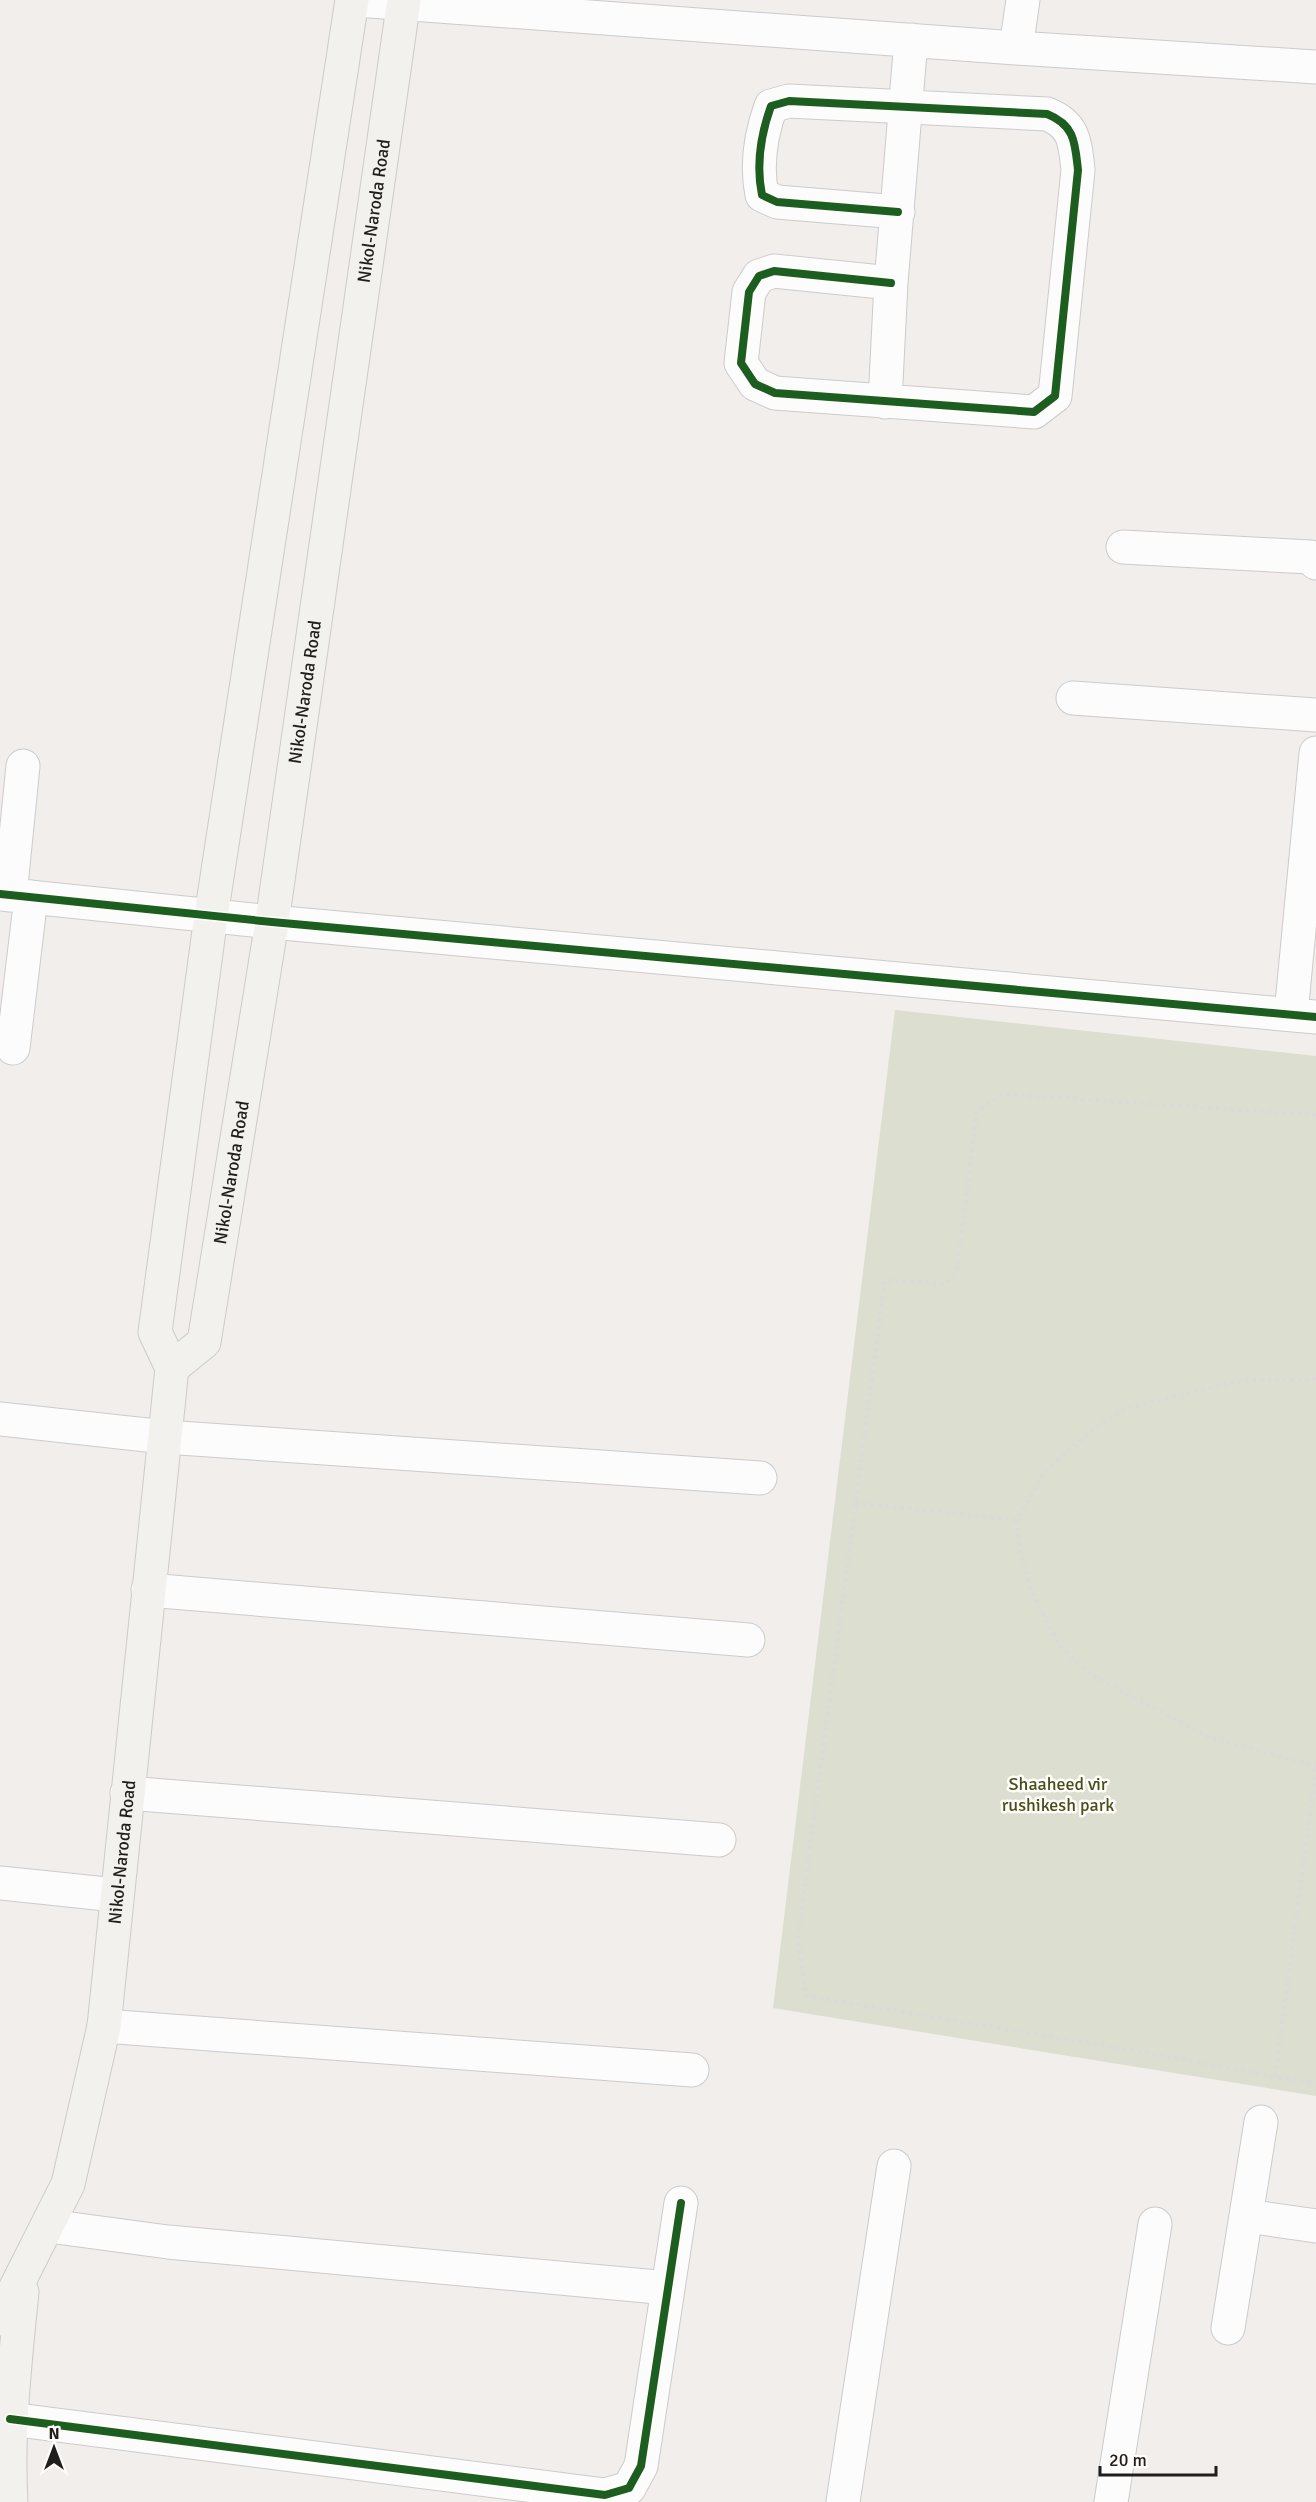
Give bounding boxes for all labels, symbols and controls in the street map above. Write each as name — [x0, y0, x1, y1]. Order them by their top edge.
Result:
street label: Nikol-Naroda Road — [353, 138, 395, 284]
street label: Nikol-Naroda Road — [284, 619, 326, 765]
street label: Nikol-Naroda Road — [209, 1099, 254, 1246]
park label: Shaaheed vir rushikesh park — [1002, 1773, 1114, 1816]
street label: Nikol-Naroda Road — [104, 1779, 140, 1925]
north arrow — [24, 2418, 84, 2478]
text: N — [48, 2424, 60, 2444]
scale bar — [1100, 2439, 1216, 2477]
text: 20 m — [1109, 2449, 1147, 2471]

